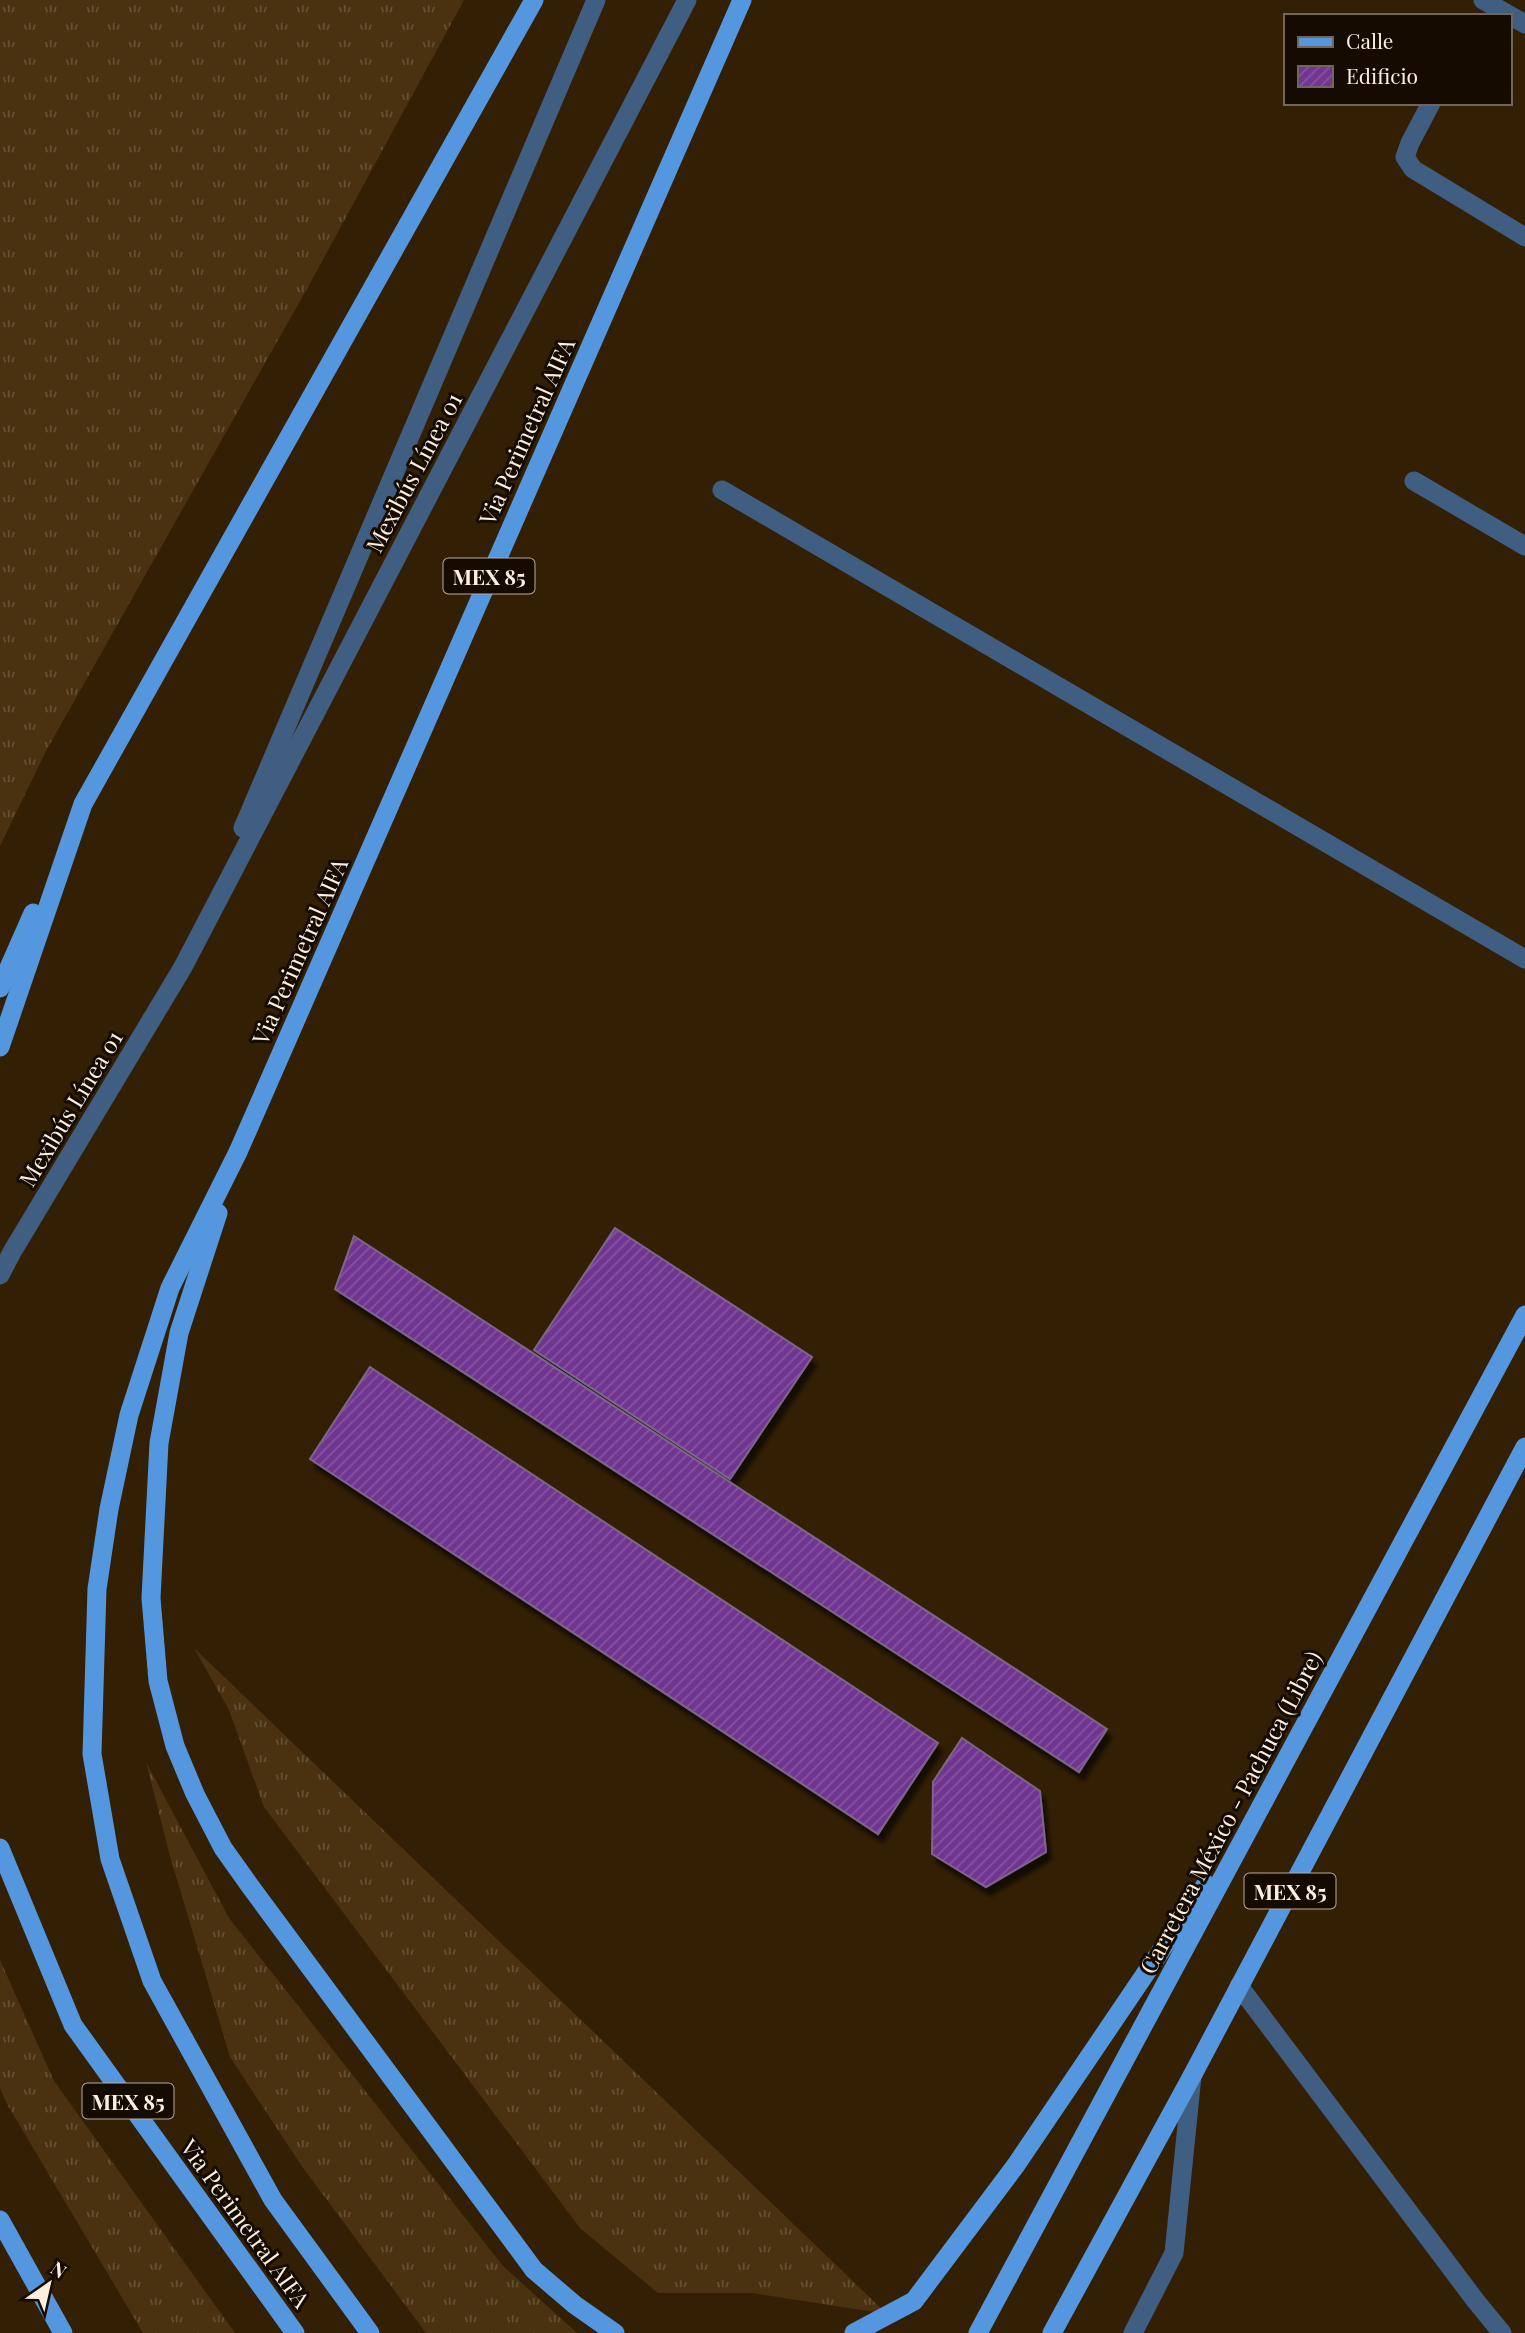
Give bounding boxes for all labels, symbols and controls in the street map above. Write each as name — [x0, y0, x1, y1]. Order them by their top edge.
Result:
legend — [1284, 14, 1511, 105]
text: Calle — [1346, 26, 1393, 54]
text: Edificio — [1346, 61, 1418, 89]
street label: Via Perimetral AIFA — [471, 332, 581, 530]
street label: Mexibús Línea 01 — [358, 386, 468, 557]
road number: MEX 85 — [444, 558, 534, 594]
street label: Via Perimetral AIFA — [244, 852, 354, 1050]
street label: Mexibús Línea 01 — [11, 1024, 129, 1192]
street label: Carretera México - Pachuca (Libre) — [1131, 1645, 1329, 1979]
road number: MEX 85 — [1244, 1874, 1336, 1909]
road number: MEX 85 — [82, 2084, 174, 2118]
street label: Via Perimetral AIFA — [174, 2132, 318, 2314]
north arrow — [14, 2249, 84, 2319]
text: N — [46, 2254, 72, 2284]

